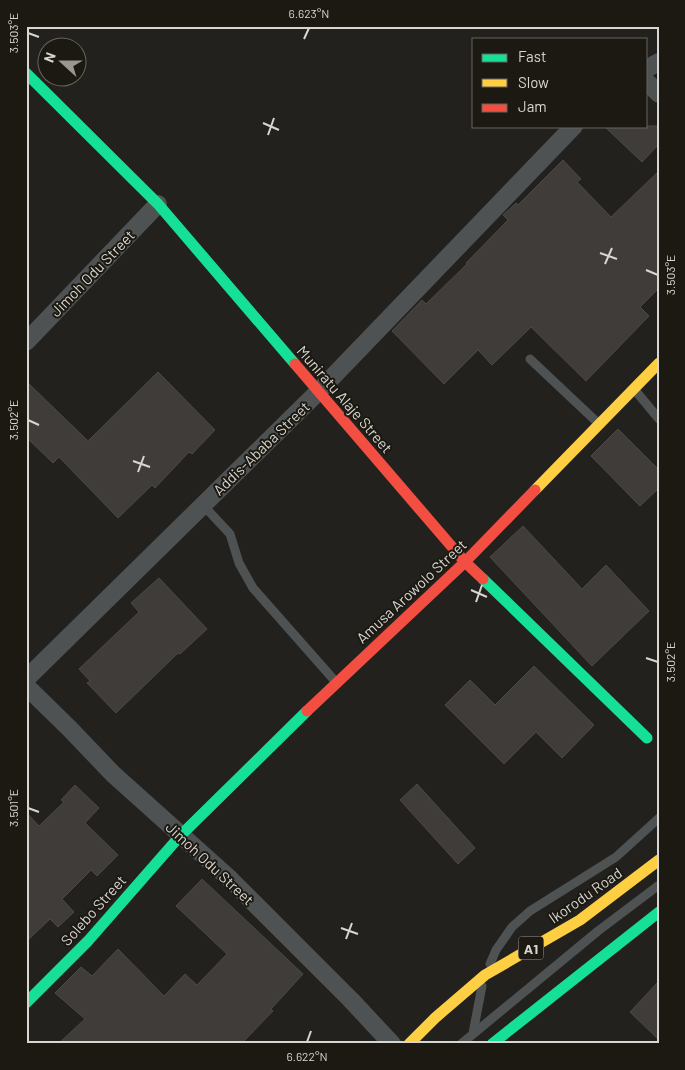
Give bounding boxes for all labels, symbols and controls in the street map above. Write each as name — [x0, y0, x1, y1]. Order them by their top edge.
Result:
text: 6.623°N — [289, 6, 329, 20]
text: 3.503°E — [6, 13, 20, 53]
north arrow — [38, 38, 88, 88]
legend — [472, 38, 648, 128]
text: Fast — [518, 47, 546, 65]
text: N — [40, 50, 59, 65]
text: Slow — [518, 73, 549, 91]
text: Jam — [518, 97, 547, 115]
street label: Jimoh Odu Street — [46, 226, 138, 320]
text: 3.503°E — [663, 255, 677, 295]
street label: Muniratu Alaje Street — [294, 342, 396, 456]
street label: Addis-Ababa Street — [209, 397, 313, 499]
text: 3.502°E — [6, 400, 20, 440]
street label: Amusa Arowolo Street — [352, 535, 470, 647]
text: 3.502°E — [663, 642, 677, 682]
text: 3.501°E — [6, 789, 20, 827]
street label: Jimoh Odu Street — [162, 818, 258, 908]
street label: Ikorodu Road — [545, 863, 625, 927]
street label: Solebo Street — [57, 871, 129, 949]
road number: A1 — [518, 936, 544, 960]
text: 6.622°N — [286, 1049, 328, 1063]

